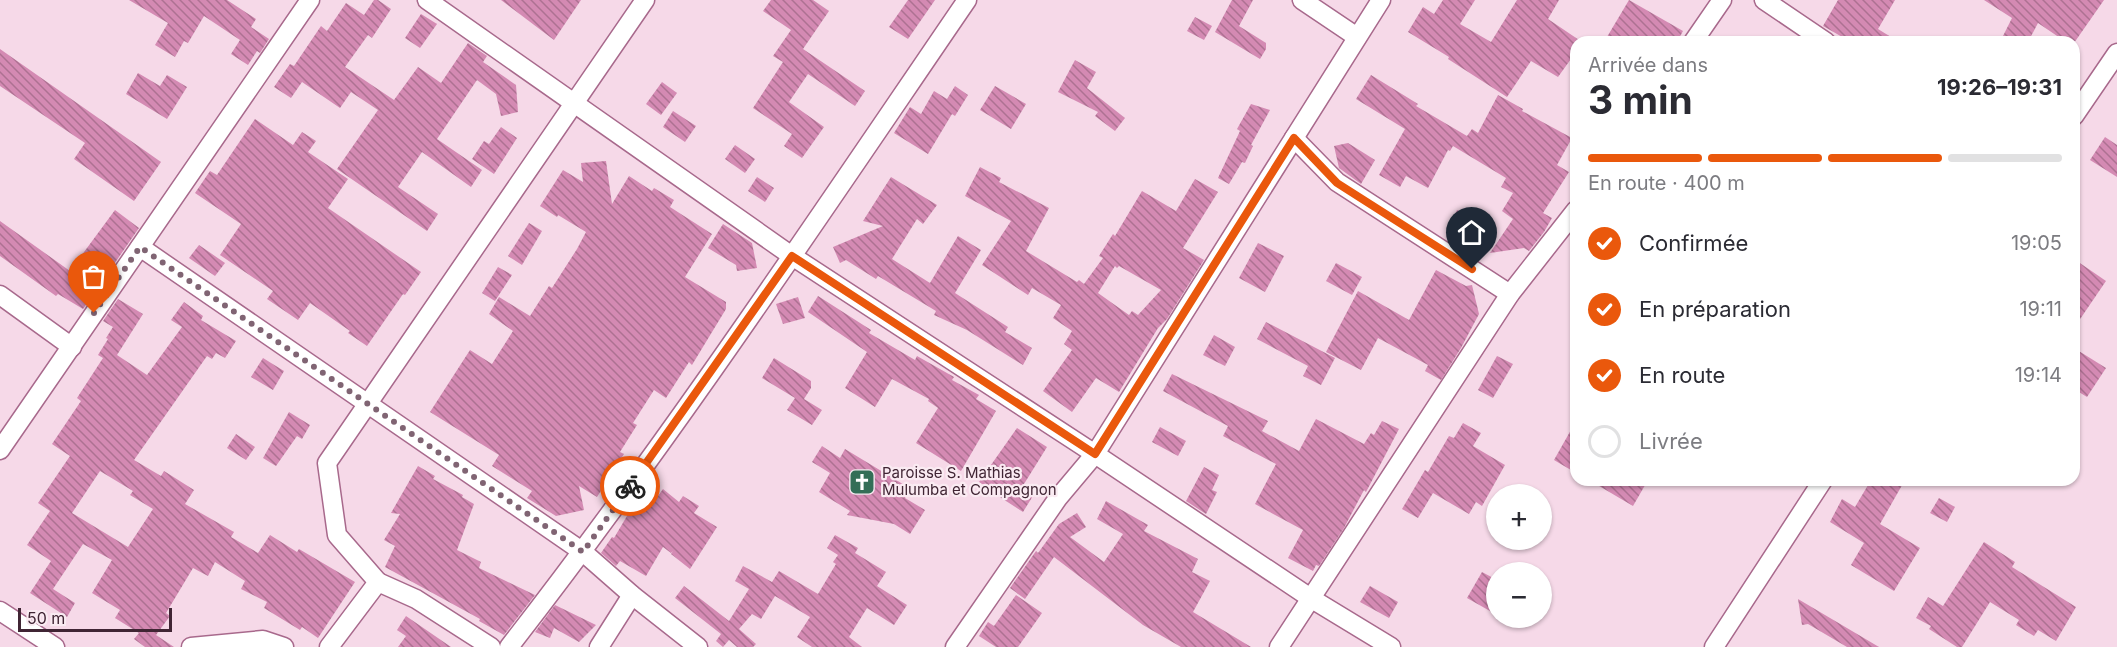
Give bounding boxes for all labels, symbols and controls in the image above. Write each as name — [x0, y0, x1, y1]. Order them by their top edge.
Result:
text: Arrivée dans — [1588, 53, 1708, 77]
text: 19:26–19:31 — [1937, 74, 2062, 100]
text: 3 min — [1588, 76, 1693, 123]
text: En route · 400 m — [1588, 171, 1745, 195]
pin — [1446, 207, 1497, 269]
icon: home — [1455, 216, 1488, 249]
icon: check — [1588, 227, 1621, 260]
text: Confirmée — [1639, 230, 1748, 256]
text: 19:05 — [2011, 231, 2062, 255]
pin — [68, 251, 119, 313]
icon: bag — [77, 260, 110, 293]
icon: check — [1588, 293, 1621, 326]
text: En préparation — [1639, 296, 1791, 322]
text: 19:11 — [2019, 297, 2062, 321]
icon: check — [1588, 359, 1621, 392]
text: En route — [1639, 362, 1725, 388]
text: 19:14 — [2015, 363, 2062, 387]
text: Livrée — [1639, 428, 1703, 454]
courier — [600, 456, 660, 516]
place label: Paroisse S. Mathias Mulumba et Compagnon — [882, 463, 1057, 499]
church icon: Paroisse S. Mathias Mulumba et Compagnon — [847, 467, 877, 497]
icon: bike — [614, 470, 647, 503]
map controls — [1486, 484, 1552, 628]
button: + — [1486, 484, 1552, 550]
button: − — [1486, 562, 1552, 628]
scale bar — [18, 605, 172, 632]
text: 50 m — [27, 608, 65, 628]

